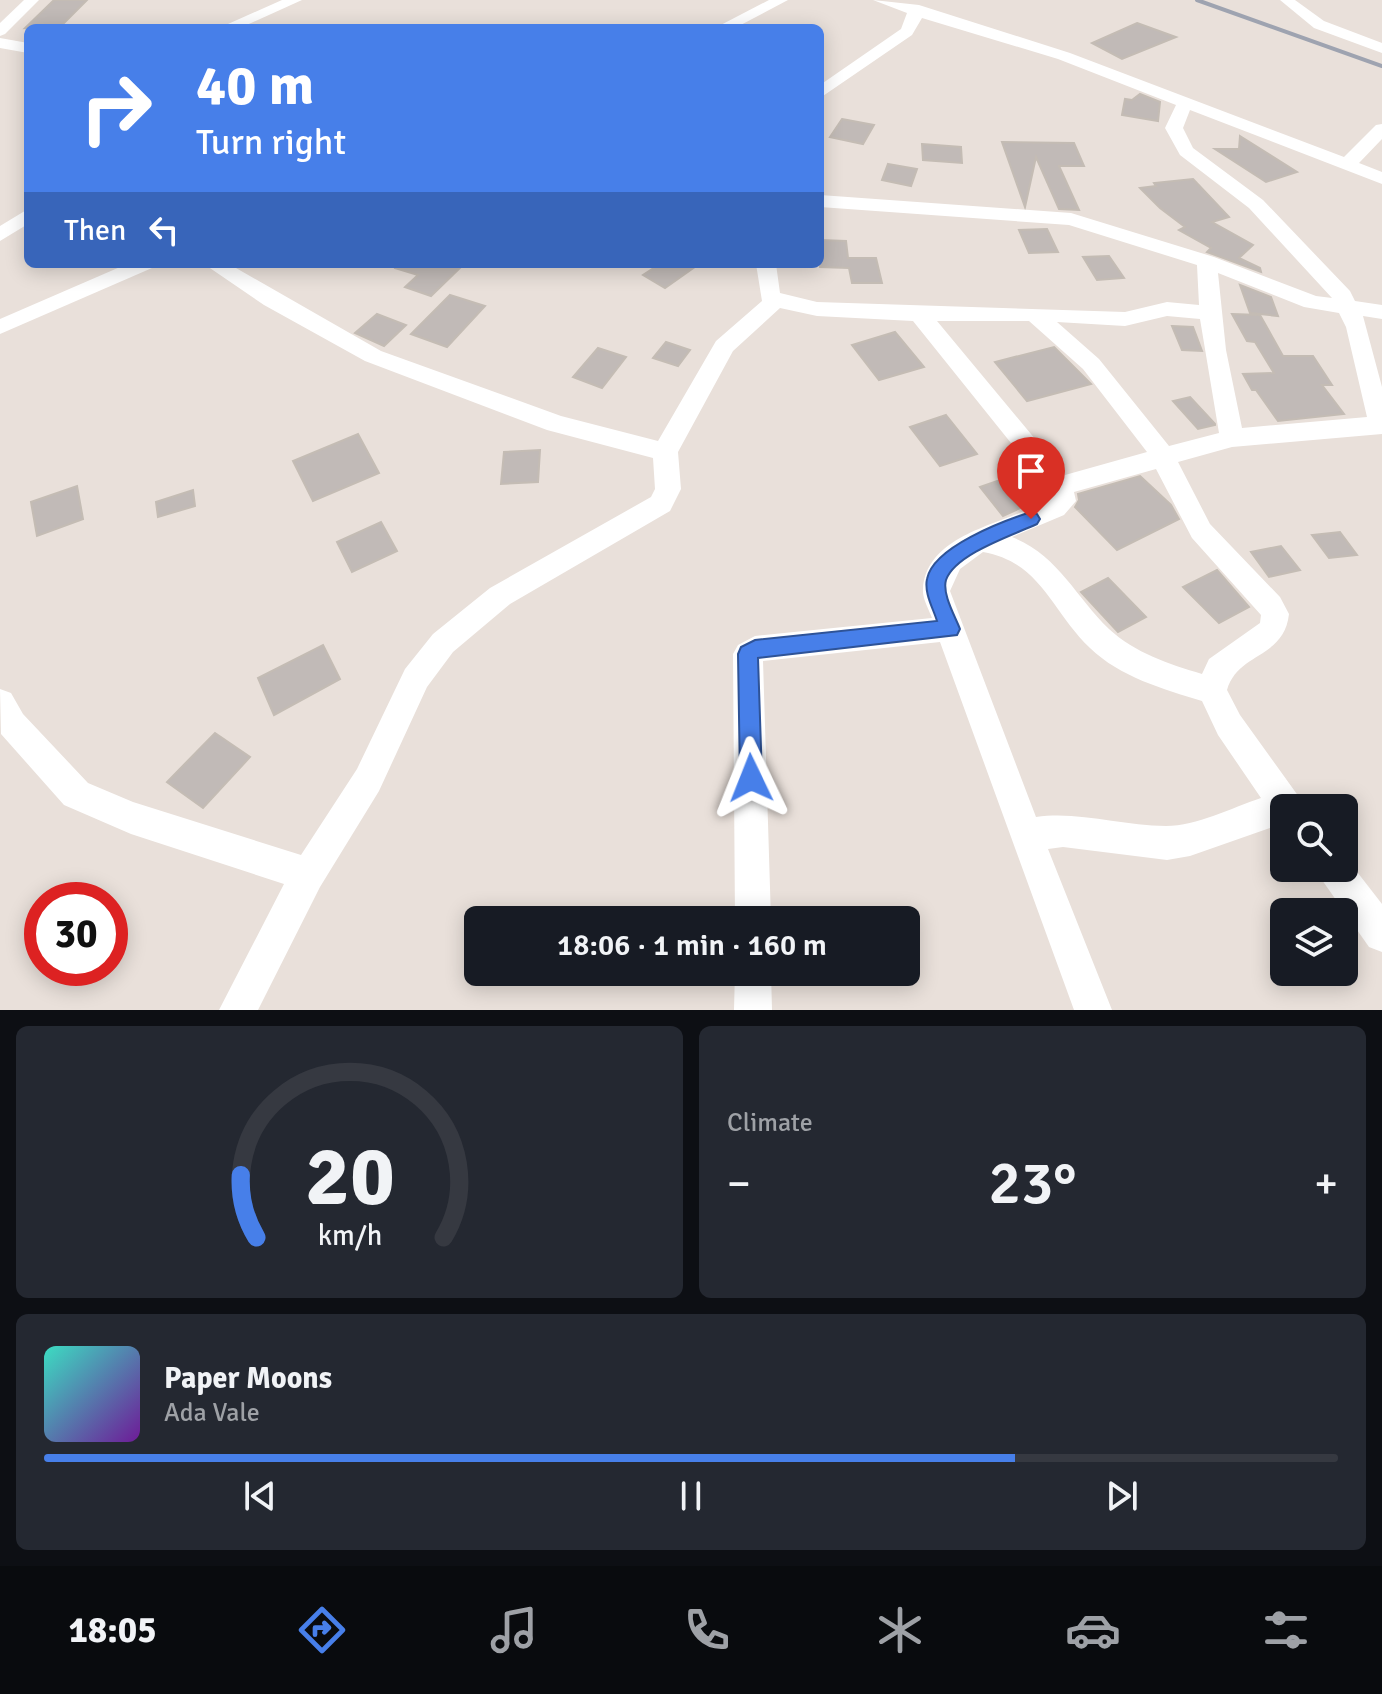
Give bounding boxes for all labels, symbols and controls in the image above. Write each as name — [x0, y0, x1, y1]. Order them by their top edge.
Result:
text: 40 m — [196, 51, 314, 120]
icon: right — [64, 56, 168, 160]
text: Turn right — [196, 120, 346, 165]
icon: left — [142, 208, 186, 252]
text: Then — [64, 212, 126, 249]
pin — [997, 437, 1065, 519]
icon: arrive — [1009, 449, 1053, 493]
position arrow — [709, 736, 793, 820]
map controls — [1270, 794, 1358, 986]
button: search — [1270, 794, 1358, 882]
speed limit sign: 30 — [24, 882, 128, 986]
button: layers — [1270, 898, 1358, 986]
text: 18:06 · 1 min · 160 m — [557, 927, 827, 964]
text: Climate — [727, 1107, 813, 1139]
text: 20 — [305, 1126, 394, 1228]
text: 23° — [989, 1147, 1076, 1221]
text: − — [727, 1157, 751, 1211]
text: + — [1314, 1157, 1338, 1211]
text: km/h — [317, 1218, 382, 1253]
text: Paper Moons — [164, 1360, 332, 1397]
text: Ada Vale — [164, 1397, 260, 1429]
icon: previous — [238, 1474, 282, 1518]
icon: pause — [669, 1474, 713, 1518]
icon: next — [1100, 1474, 1144, 1518]
icon: directions — [294, 1602, 350, 1658]
icon: music — [486, 1602, 542, 1658]
icon: phone — [679, 1602, 735, 1658]
icon: climate — [872, 1602, 928, 1658]
icon: car — [1065, 1602, 1121, 1658]
icon: filters — [1258, 1602, 1314, 1658]
text: 18:05 — [68, 1608, 157, 1653]

